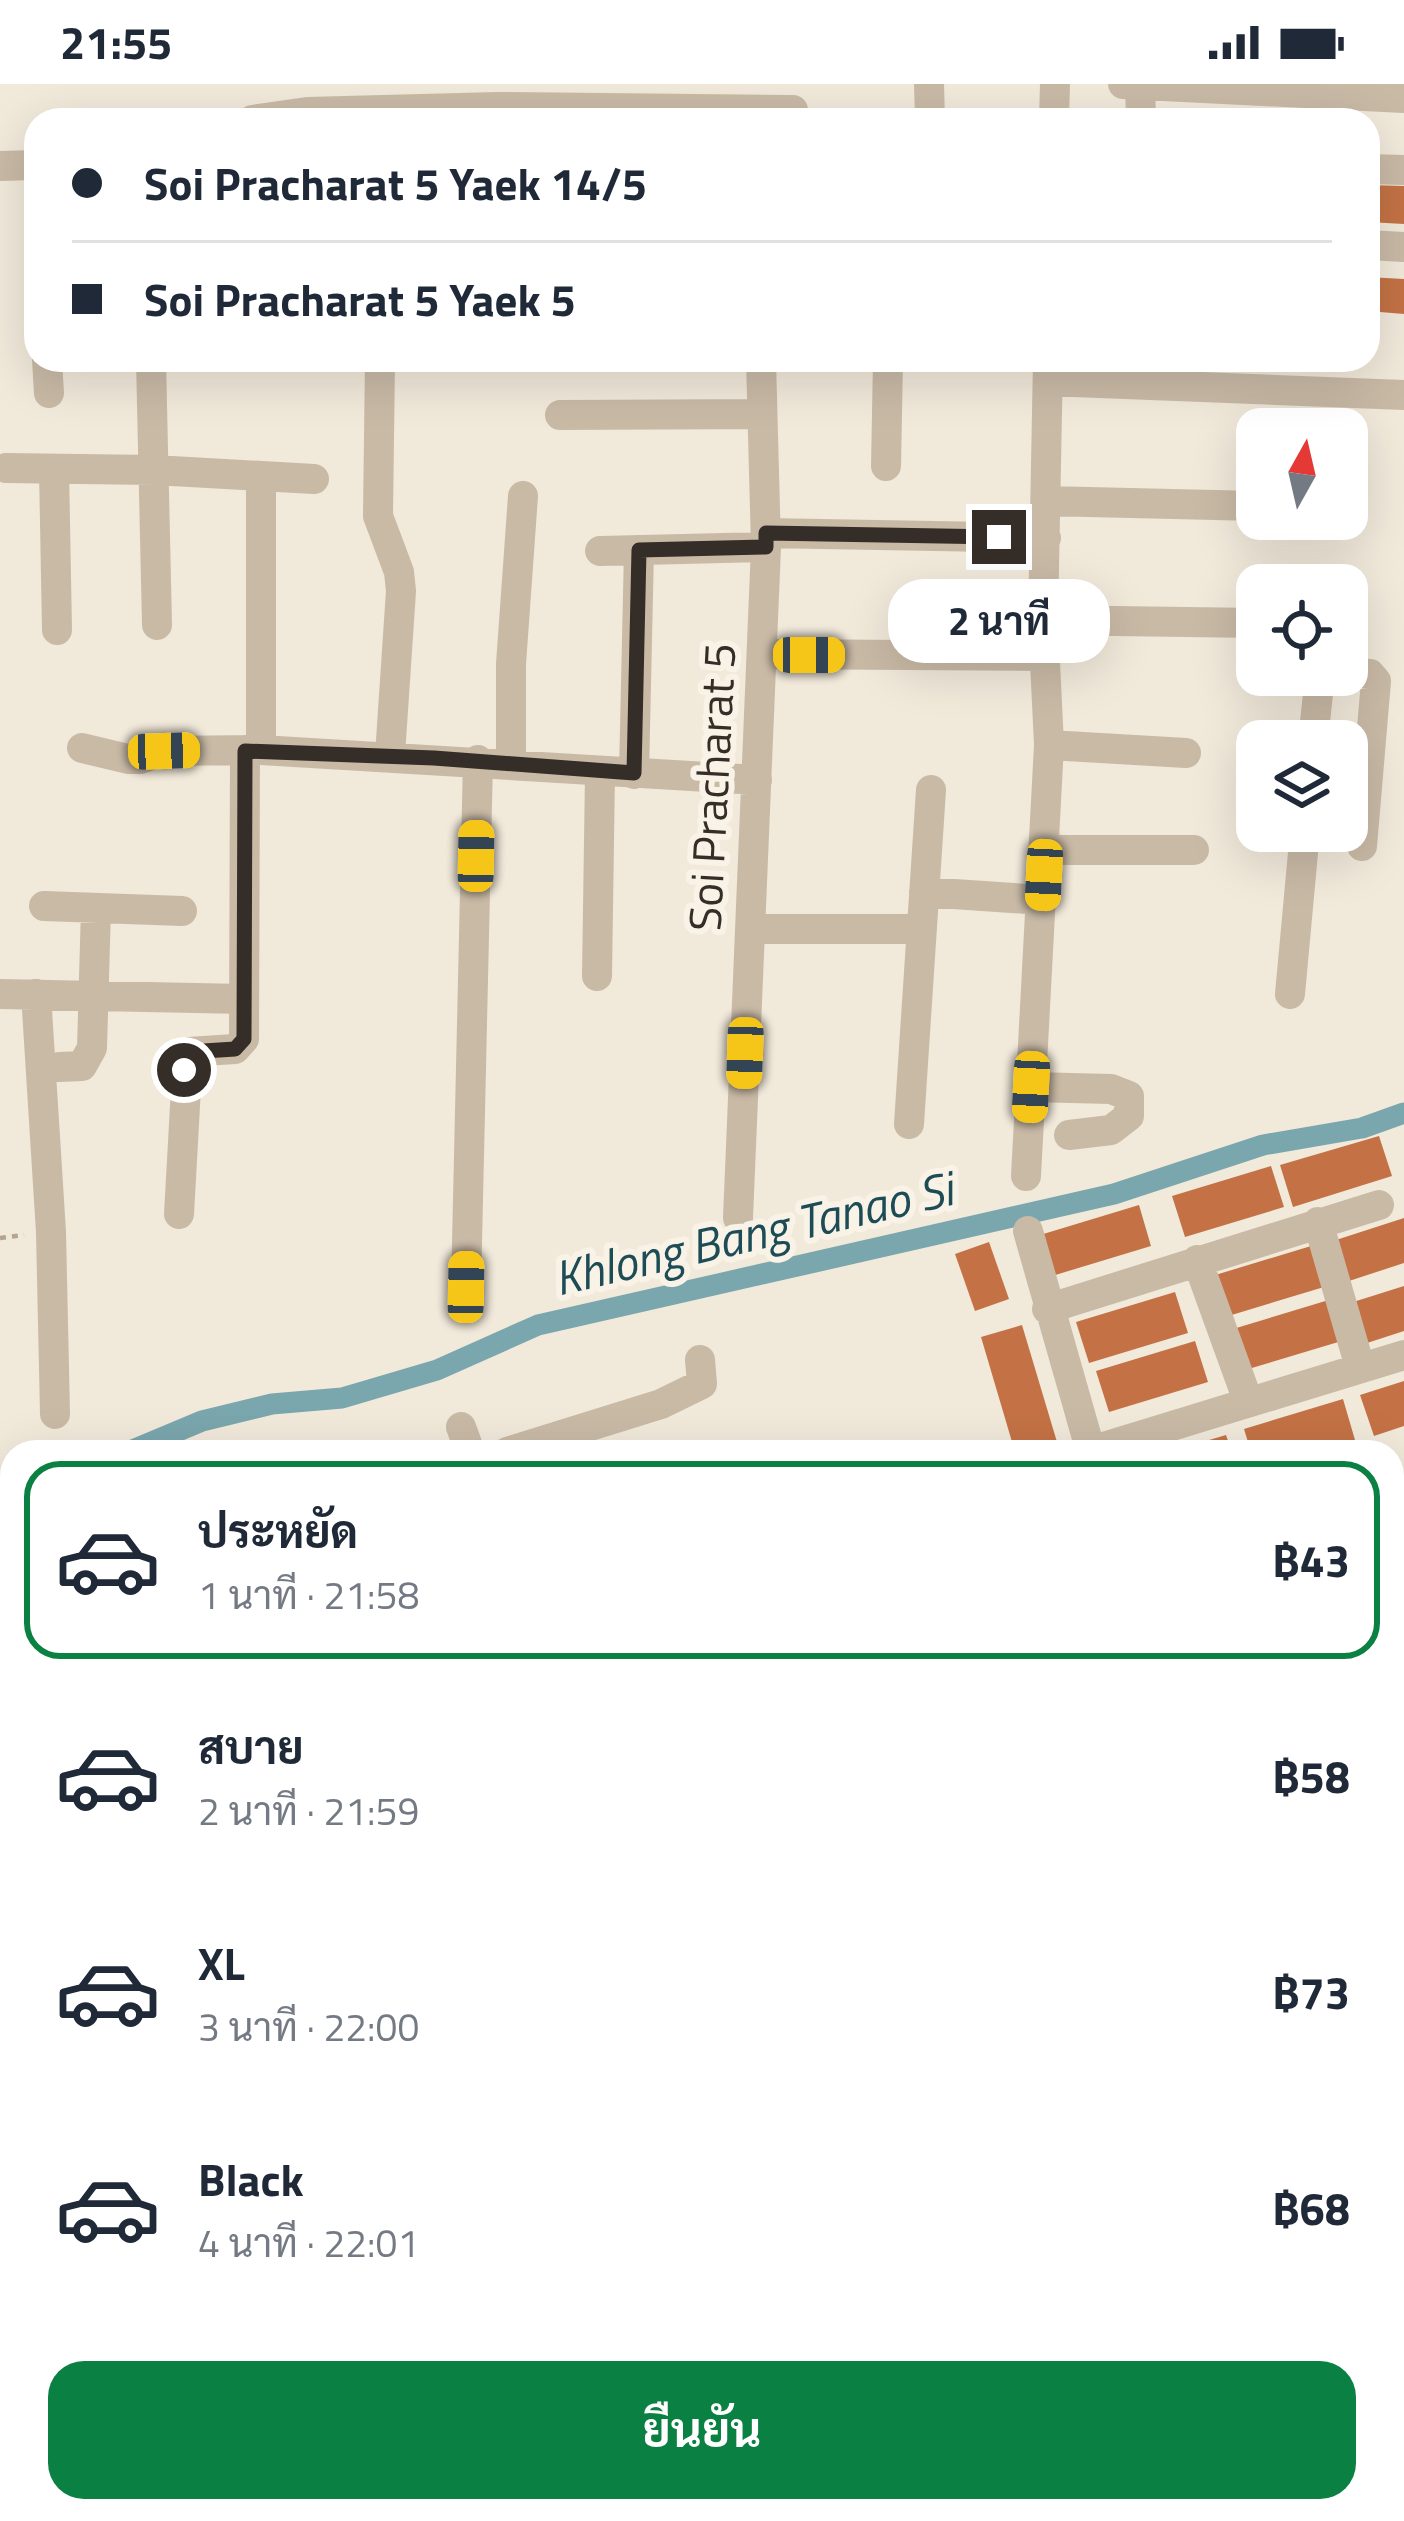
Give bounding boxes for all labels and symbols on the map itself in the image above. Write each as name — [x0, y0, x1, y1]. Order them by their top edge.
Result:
north arrow — [1236, 408, 1368, 540]
route end — [972, 510, 1026, 564]
callout: 2 นาที — [888, 579, 1110, 663]
car — [773, 637, 845, 673]
street label: Soi Pracharat 5 — [670, 641, 752, 933]
car — [127, 732, 201, 770]
car — [457, 820, 495, 892]
car — [1024, 838, 1064, 912]
car — [726, 1016, 764, 1090]
route start — [157, 1043, 211, 1097]
car — [1011, 1050, 1051, 1124]
water label: Khlong Bang Tanao Si — [546, 1150, 965, 1314]
car — [447, 1251, 485, 1323]

